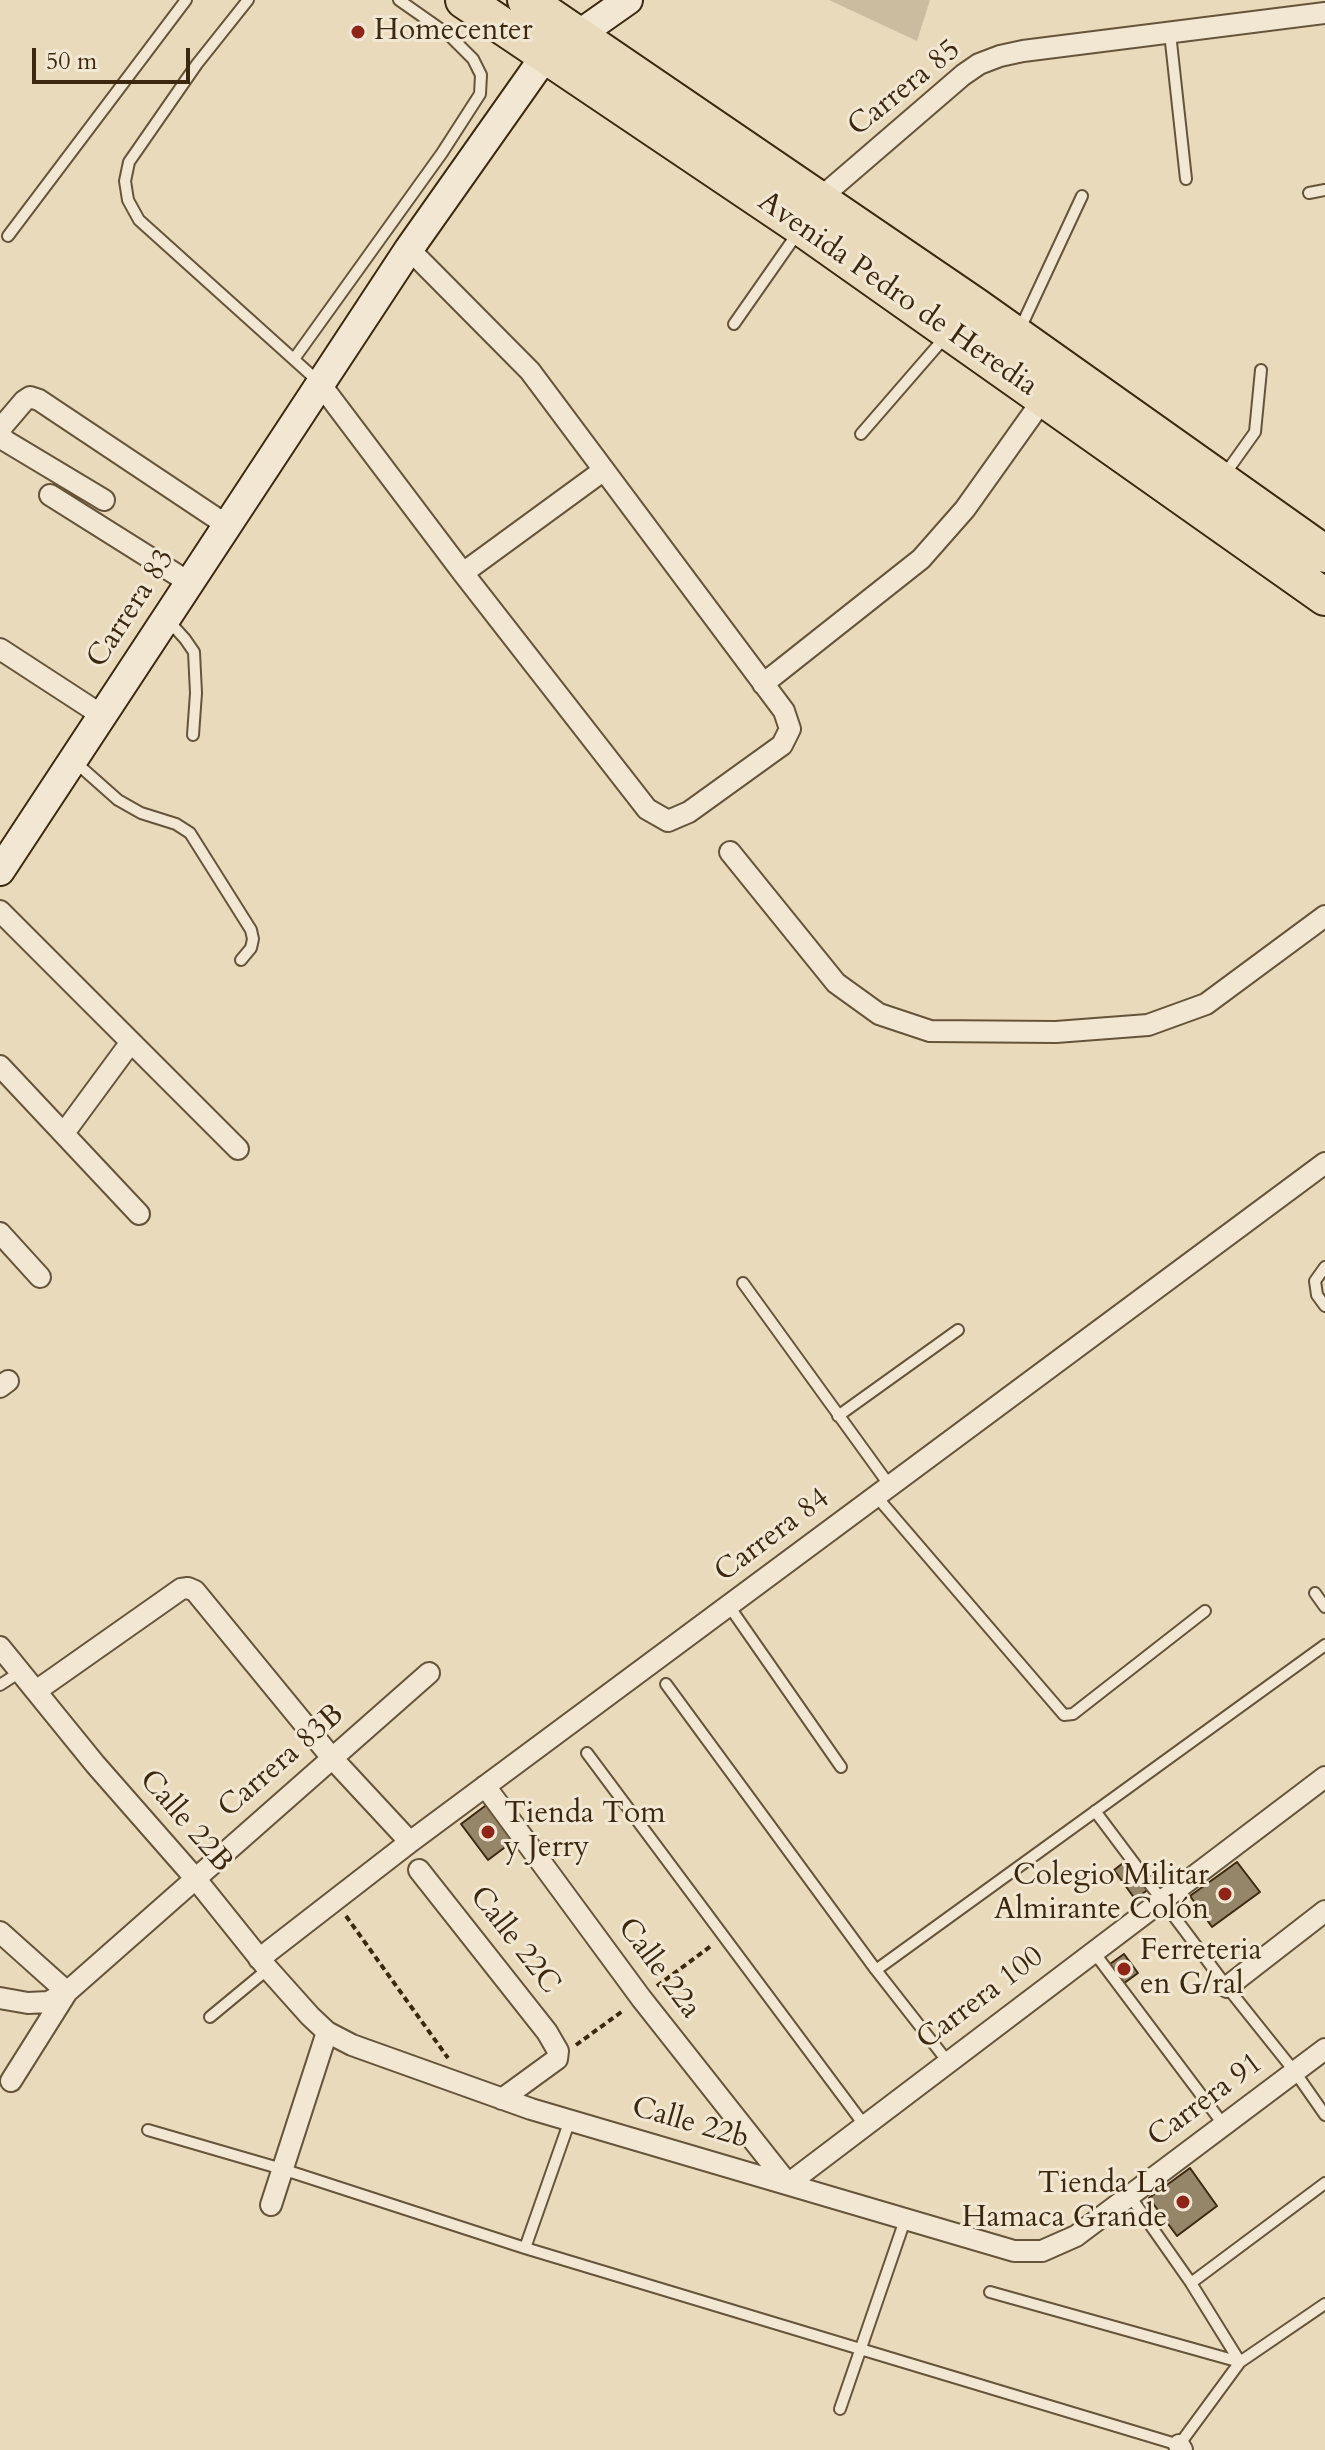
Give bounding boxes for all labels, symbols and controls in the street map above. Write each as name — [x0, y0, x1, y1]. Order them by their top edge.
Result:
place label: Homecenter — [374, 14, 533, 50]
marker: Homecenter — [349, 23, 367, 41]
scale bar — [36, 32, 194, 82]
street label: Carrera 85 — [842, 33, 968, 145]
text: 50 m — [46, 45, 97, 78]
street label: Avenida Pedro de Heredia — [750, 185, 1044, 405]
street label: Carrera 83 — [80, 543, 184, 675]
street label: Carrera 84 — [709, 1481, 837, 1591]
street label: Carrera 83B — [212, 1698, 352, 1826]
street label: Calle 22B — [131, 1763, 239, 1881]
place label: Tienda Tom y Jerry — [504, 1797, 666, 1868]
marker: Tienda Tom y Jerry — [479, 1823, 497, 1841]
place label: Colegio Militar Almirante Colón — [994, 1859, 1209, 1930]
street label: Calle 22C — [461, 1880, 567, 2002]
marker: Colegio Militar Almirante Colón — [1216, 1885, 1234, 1903]
street label: Calle 22a — [609, 1912, 707, 2026]
place label: Ferreteria en G/ral — [1140, 1934, 1262, 2004]
street label: Carrera 100 — [910, 1940, 1052, 2058]
marker: Ferreteria en G/ral — [1115, 1960, 1133, 1978]
street label: Carrera 91 — [1142, 2046, 1270, 2156]
street label: Calle 22b — [628, 2090, 752, 2158]
place label: Tienda La Hamaca Grande — [962, 2167, 1167, 2238]
marker: Tienda La Hamaca Grande — [1174, 2193, 1192, 2211]

